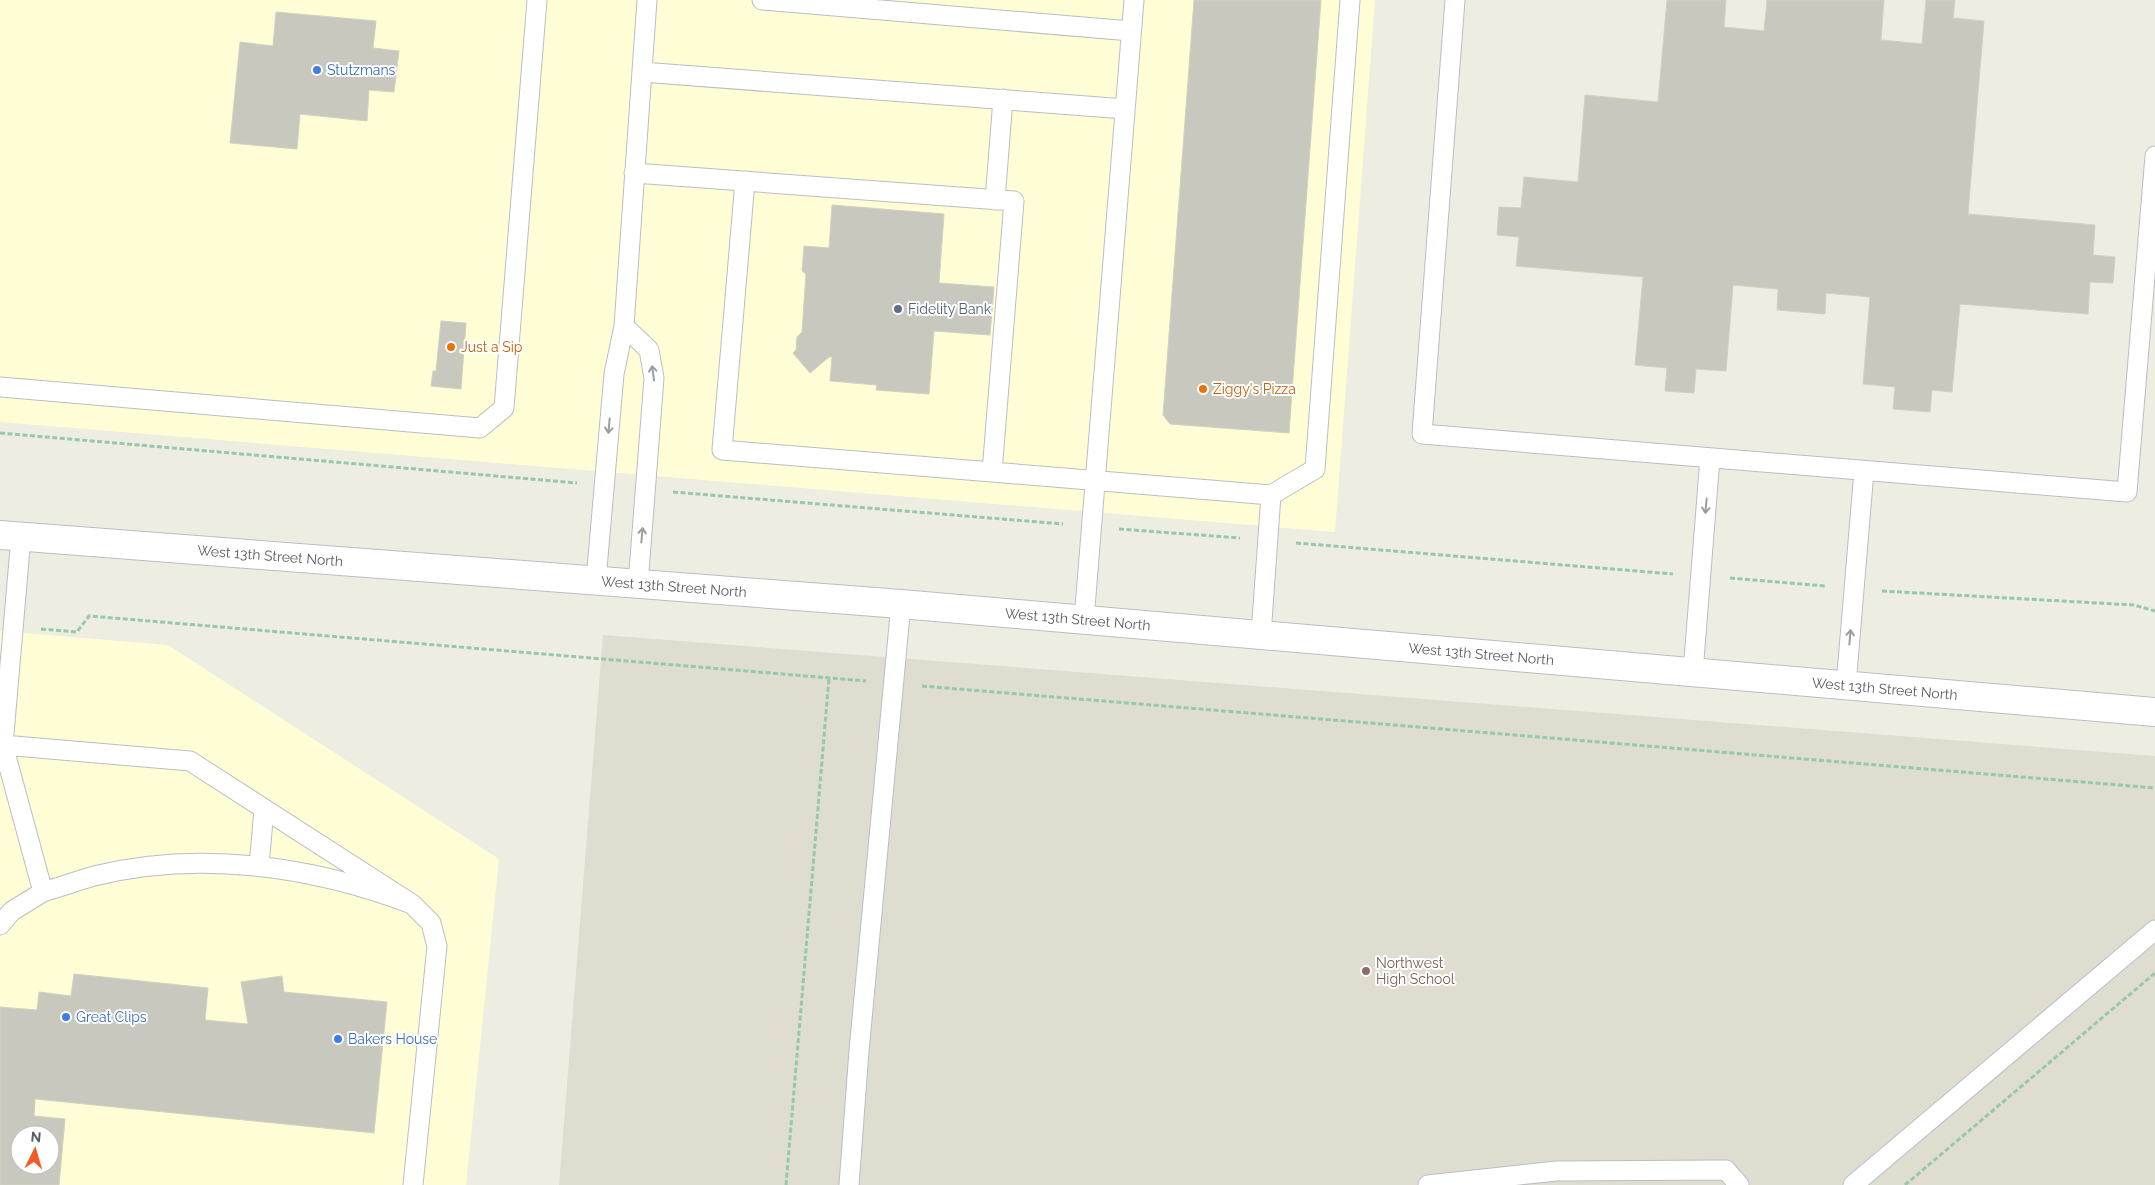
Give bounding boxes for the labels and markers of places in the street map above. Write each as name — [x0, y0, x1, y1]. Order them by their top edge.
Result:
place label: Stutzmans — [327, 62, 396, 78]
marker: Stutzmans — [311, 64, 323, 76]
place label: Fidelity Bank — [908, 301, 992, 317]
marker: Fidelity Bank — [892, 303, 904, 315]
place label: Just a Sip — [461, 339, 523, 355]
marker: Just a Sip — [445, 341, 457, 353]
place label: Ziggy's Pizza — [1213, 381, 1296, 397]
marker: Ziggy's Pizza — [1197, 383, 1209, 395]
place label: Northwest High School — [1376, 955, 1455, 987]
marker: Northwest High School — [1360, 965, 1372, 977]
place label: Great Clips — [76, 1009, 147, 1025]
marker: Great Clips — [60, 1011, 72, 1023]
place label: Bakers House — [348, 1031, 437, 1047]
marker: Bakers House — [332, 1033, 344, 1045]

